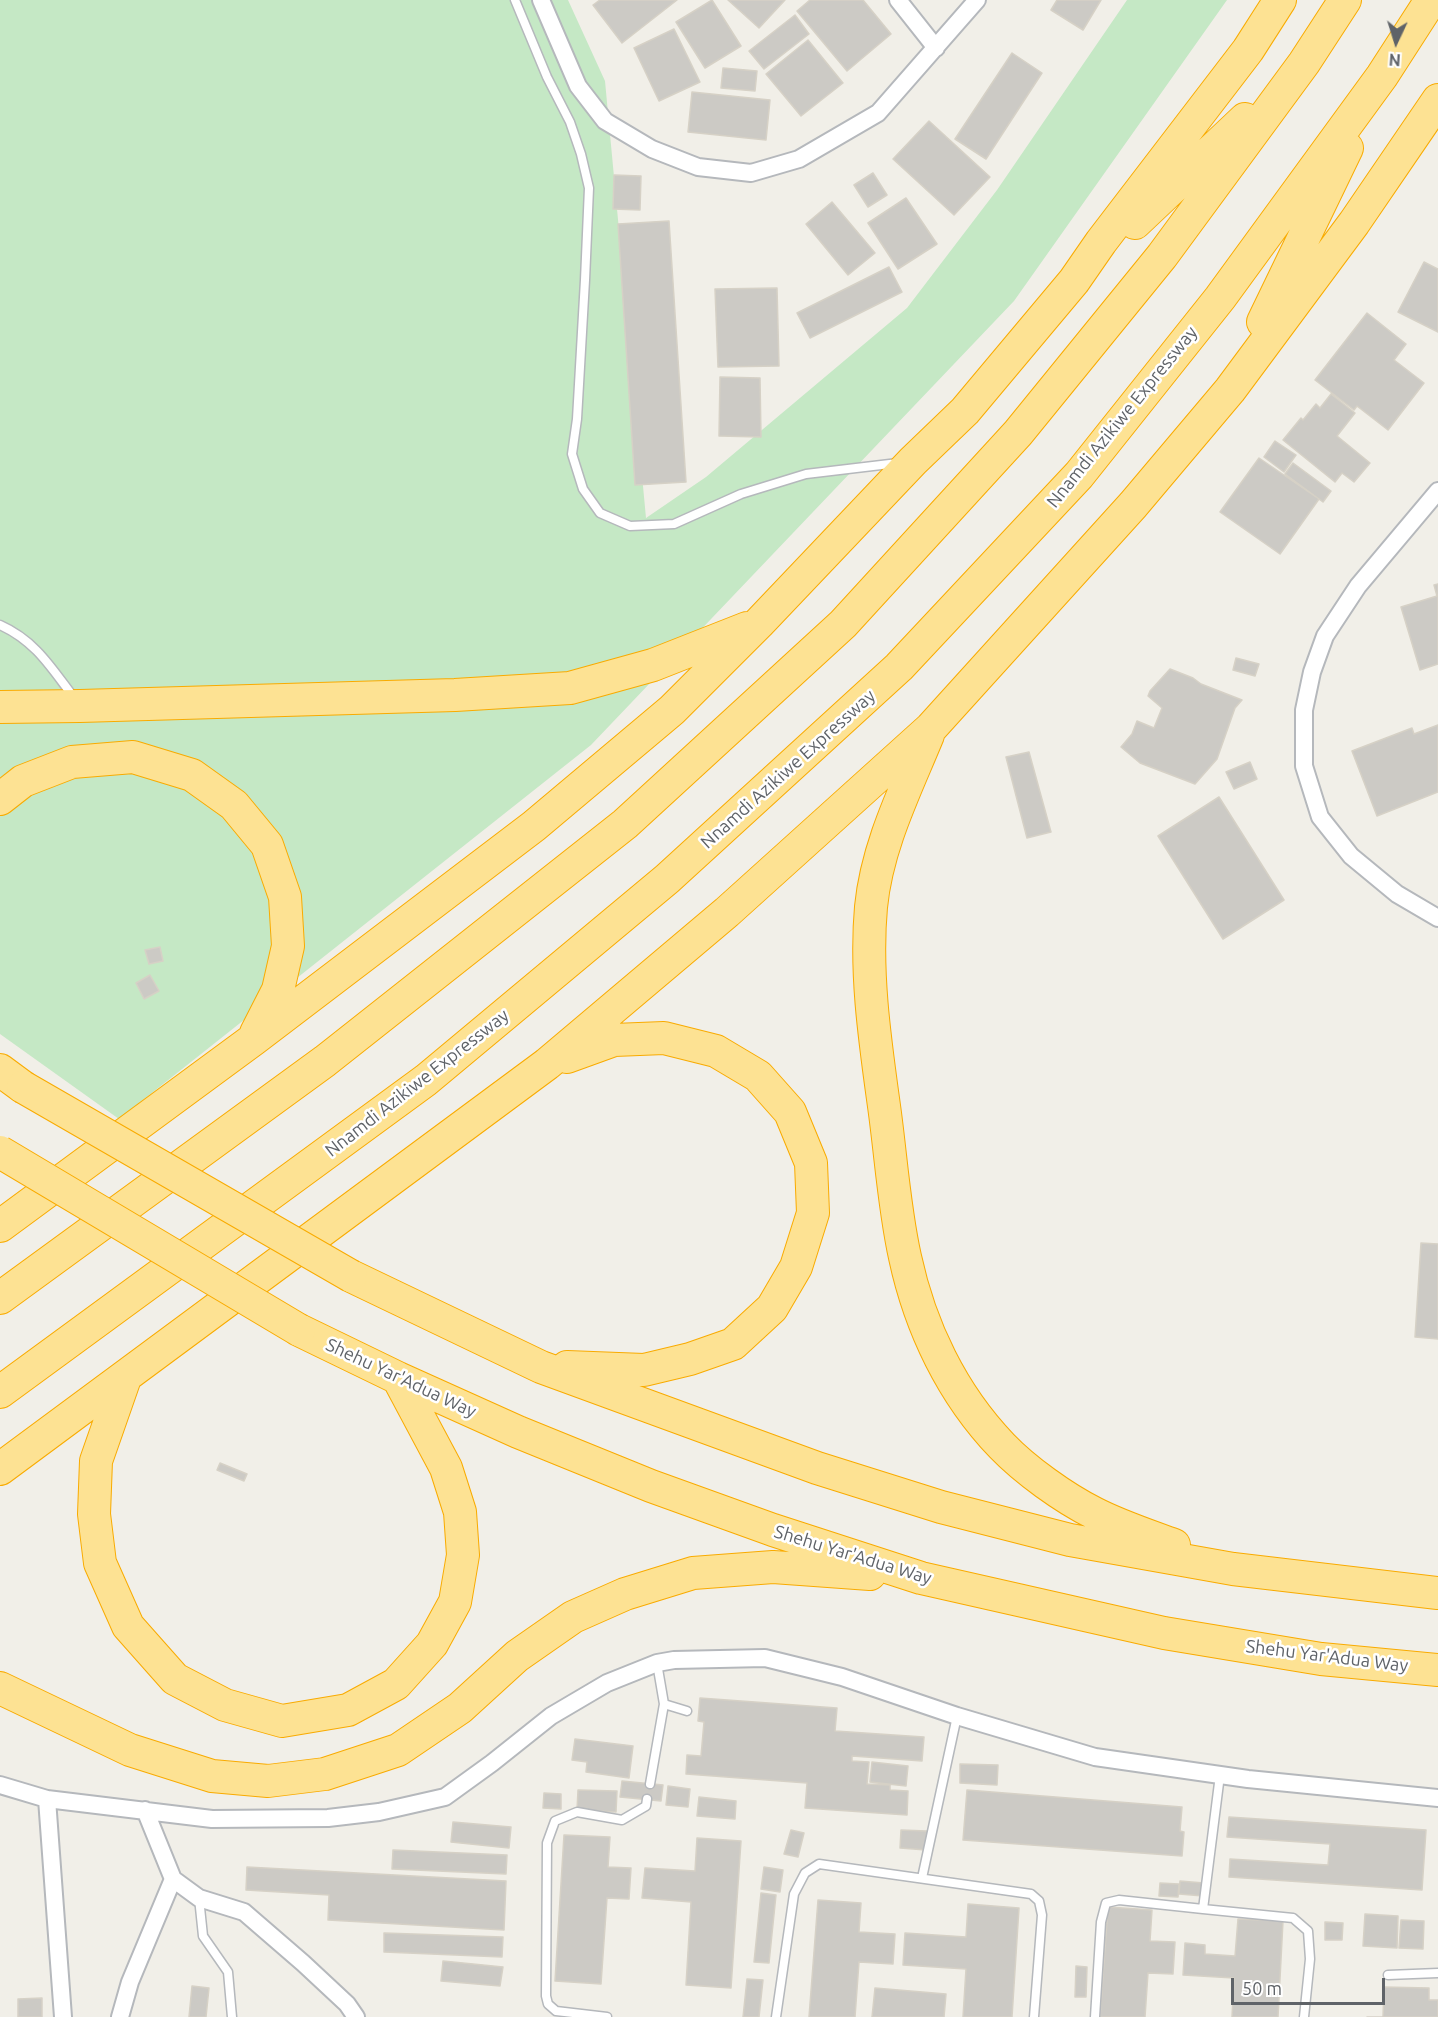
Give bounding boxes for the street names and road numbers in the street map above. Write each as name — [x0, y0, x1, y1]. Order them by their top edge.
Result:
street label: Nnamdi Azikiwe Expressway — [1042, 322, 1202, 512]
street label: Nnamdi Azikiwe Expressway — [696, 685, 880, 853]
street label: Nnamdi Azikiwe Expressway — [321, 1005, 513, 1161]
street label: Shehu Yar'Adua Way — [322, 1334, 480, 1422]
street label: Shehu Yar'Adua Way — [772, 1521, 934, 1589]
street label: Shehu Yar'Adua Way — [1245, 1635, 1409, 1677]

